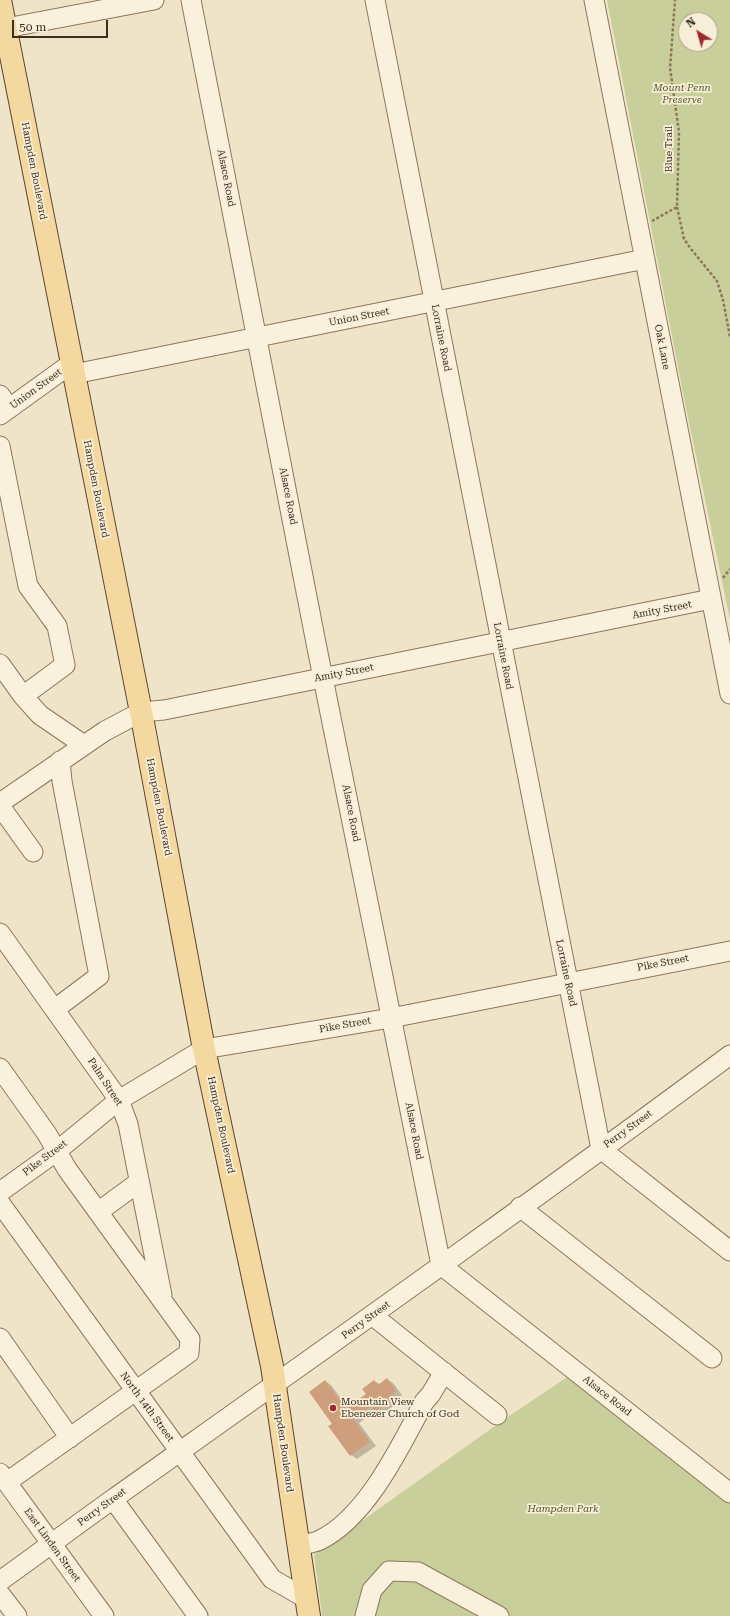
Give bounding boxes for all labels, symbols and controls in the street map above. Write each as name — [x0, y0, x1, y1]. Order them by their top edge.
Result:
scale bar — [14, 12, 110, 38]
north arrow — [678, 12, 718, 52]
text: N — [684, 15, 698, 31]
text: 50 m — [19, 20, 46, 34]
park label: Mount Penn Preserve — [653, 82, 711, 106]
street label: Hampden Boulevard — [19, 121, 49, 221]
street label: Blue Trail — [663, 126, 675, 172]
street label: Alsace Road — [215, 148, 237, 208]
street label: Lorraine Road — [429, 303, 453, 373]
street label: Union Street — [328, 305, 390, 329]
street label: Oak Lane — [652, 323, 672, 371]
street label: Union Street — [8, 366, 64, 412]
street label: Hampden Boulevard — [81, 439, 111, 539]
street label: Alsace Road — [277, 466, 299, 526]
street label: Amity Street — [631, 598, 693, 622]
street label: Lorraine Road — [491, 621, 515, 691]
street label: Amity Street — [313, 661, 375, 685]
street label: Hampden Boulevard — [144, 757, 174, 857]
street label: Alsace Road — [340, 783, 362, 843]
street label: Lorraine Road — [553, 938, 579, 1008]
street label: Pike Street — [636, 952, 690, 974]
street label: Pike Street — [318, 1015, 372, 1035]
street label: Palm Street — [85, 1056, 125, 1108]
street label: Hampden Boulevard — [205, 1075, 237, 1175]
street label: Alsace Road — [403, 1101, 425, 1161]
street label: Perry Street — [601, 1107, 655, 1151]
street label: Pike Street — [20, 1137, 70, 1179]
street label: Perry Street — [339, 1298, 393, 1342]
street label: North 14th Street — [118, 1370, 176, 1444]
street label: Alsace Road — [580, 1373, 634, 1419]
street label: Hampden Boulevard — [270, 1393, 296, 1493]
place label: Mountain View Ebenezer Church of God — [341, 1396, 459, 1420]
marker: Mountain View Ebenezer Church of God — [328, 1403, 338, 1413]
street label: Perry Street — [75, 1485, 129, 1529]
park label: Hampden Park — [528, 1503, 598, 1515]
street label: East Linden Street — [21, 1506, 83, 1584]

